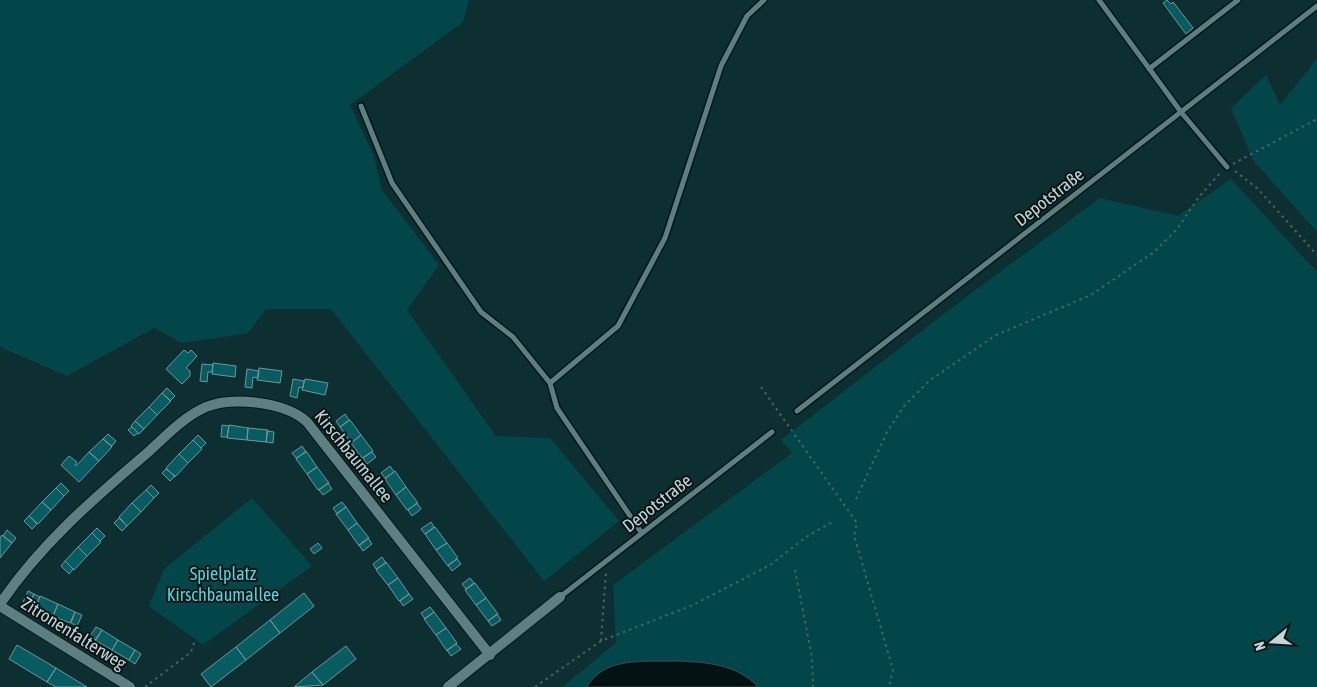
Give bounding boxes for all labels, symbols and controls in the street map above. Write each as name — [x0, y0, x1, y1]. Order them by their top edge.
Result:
street label: Depotstraße — [1010, 164, 1088, 230]
street label: Kirschbaumallee — [310, 406, 398, 506]
street label: Depotstraße — [618, 470, 696, 536]
park label: Spielplatz Kirschbaumallee — [167, 563, 279, 605]
street label: Zitronenfalterweg — [18, 592, 131, 674]
north arrow — [1247, 617, 1297, 667]
text: N — [1251, 640, 1269, 652]

